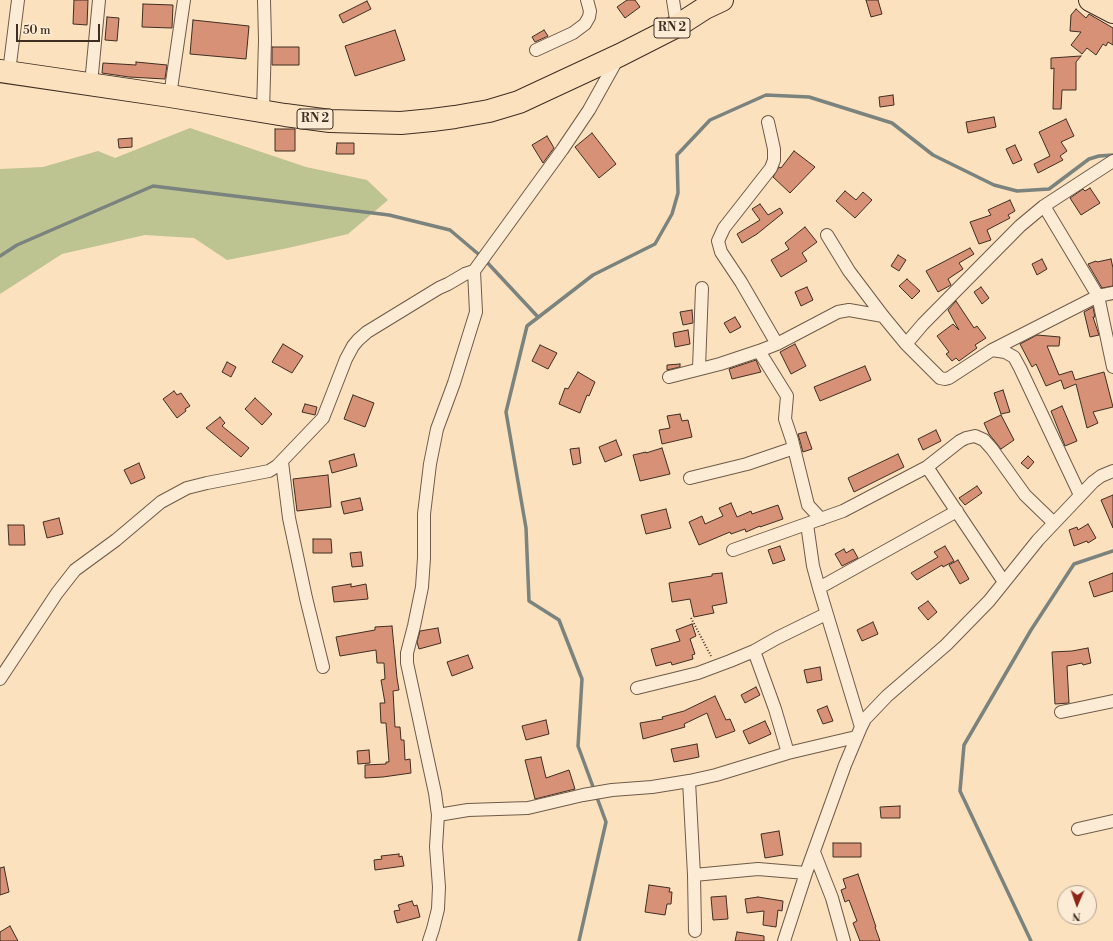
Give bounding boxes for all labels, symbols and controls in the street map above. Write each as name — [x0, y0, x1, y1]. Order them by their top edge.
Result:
scale bar — [18, 16, 102, 42]
road number: RN 2 — [654, 18, 690, 38]
text: 50 m — [23, 23, 51, 38]
road number: RN 2 — [297, 109, 333, 129]
north arrow — [1057, 885, 1097, 925]
text: N — [1072, 909, 1081, 923]

